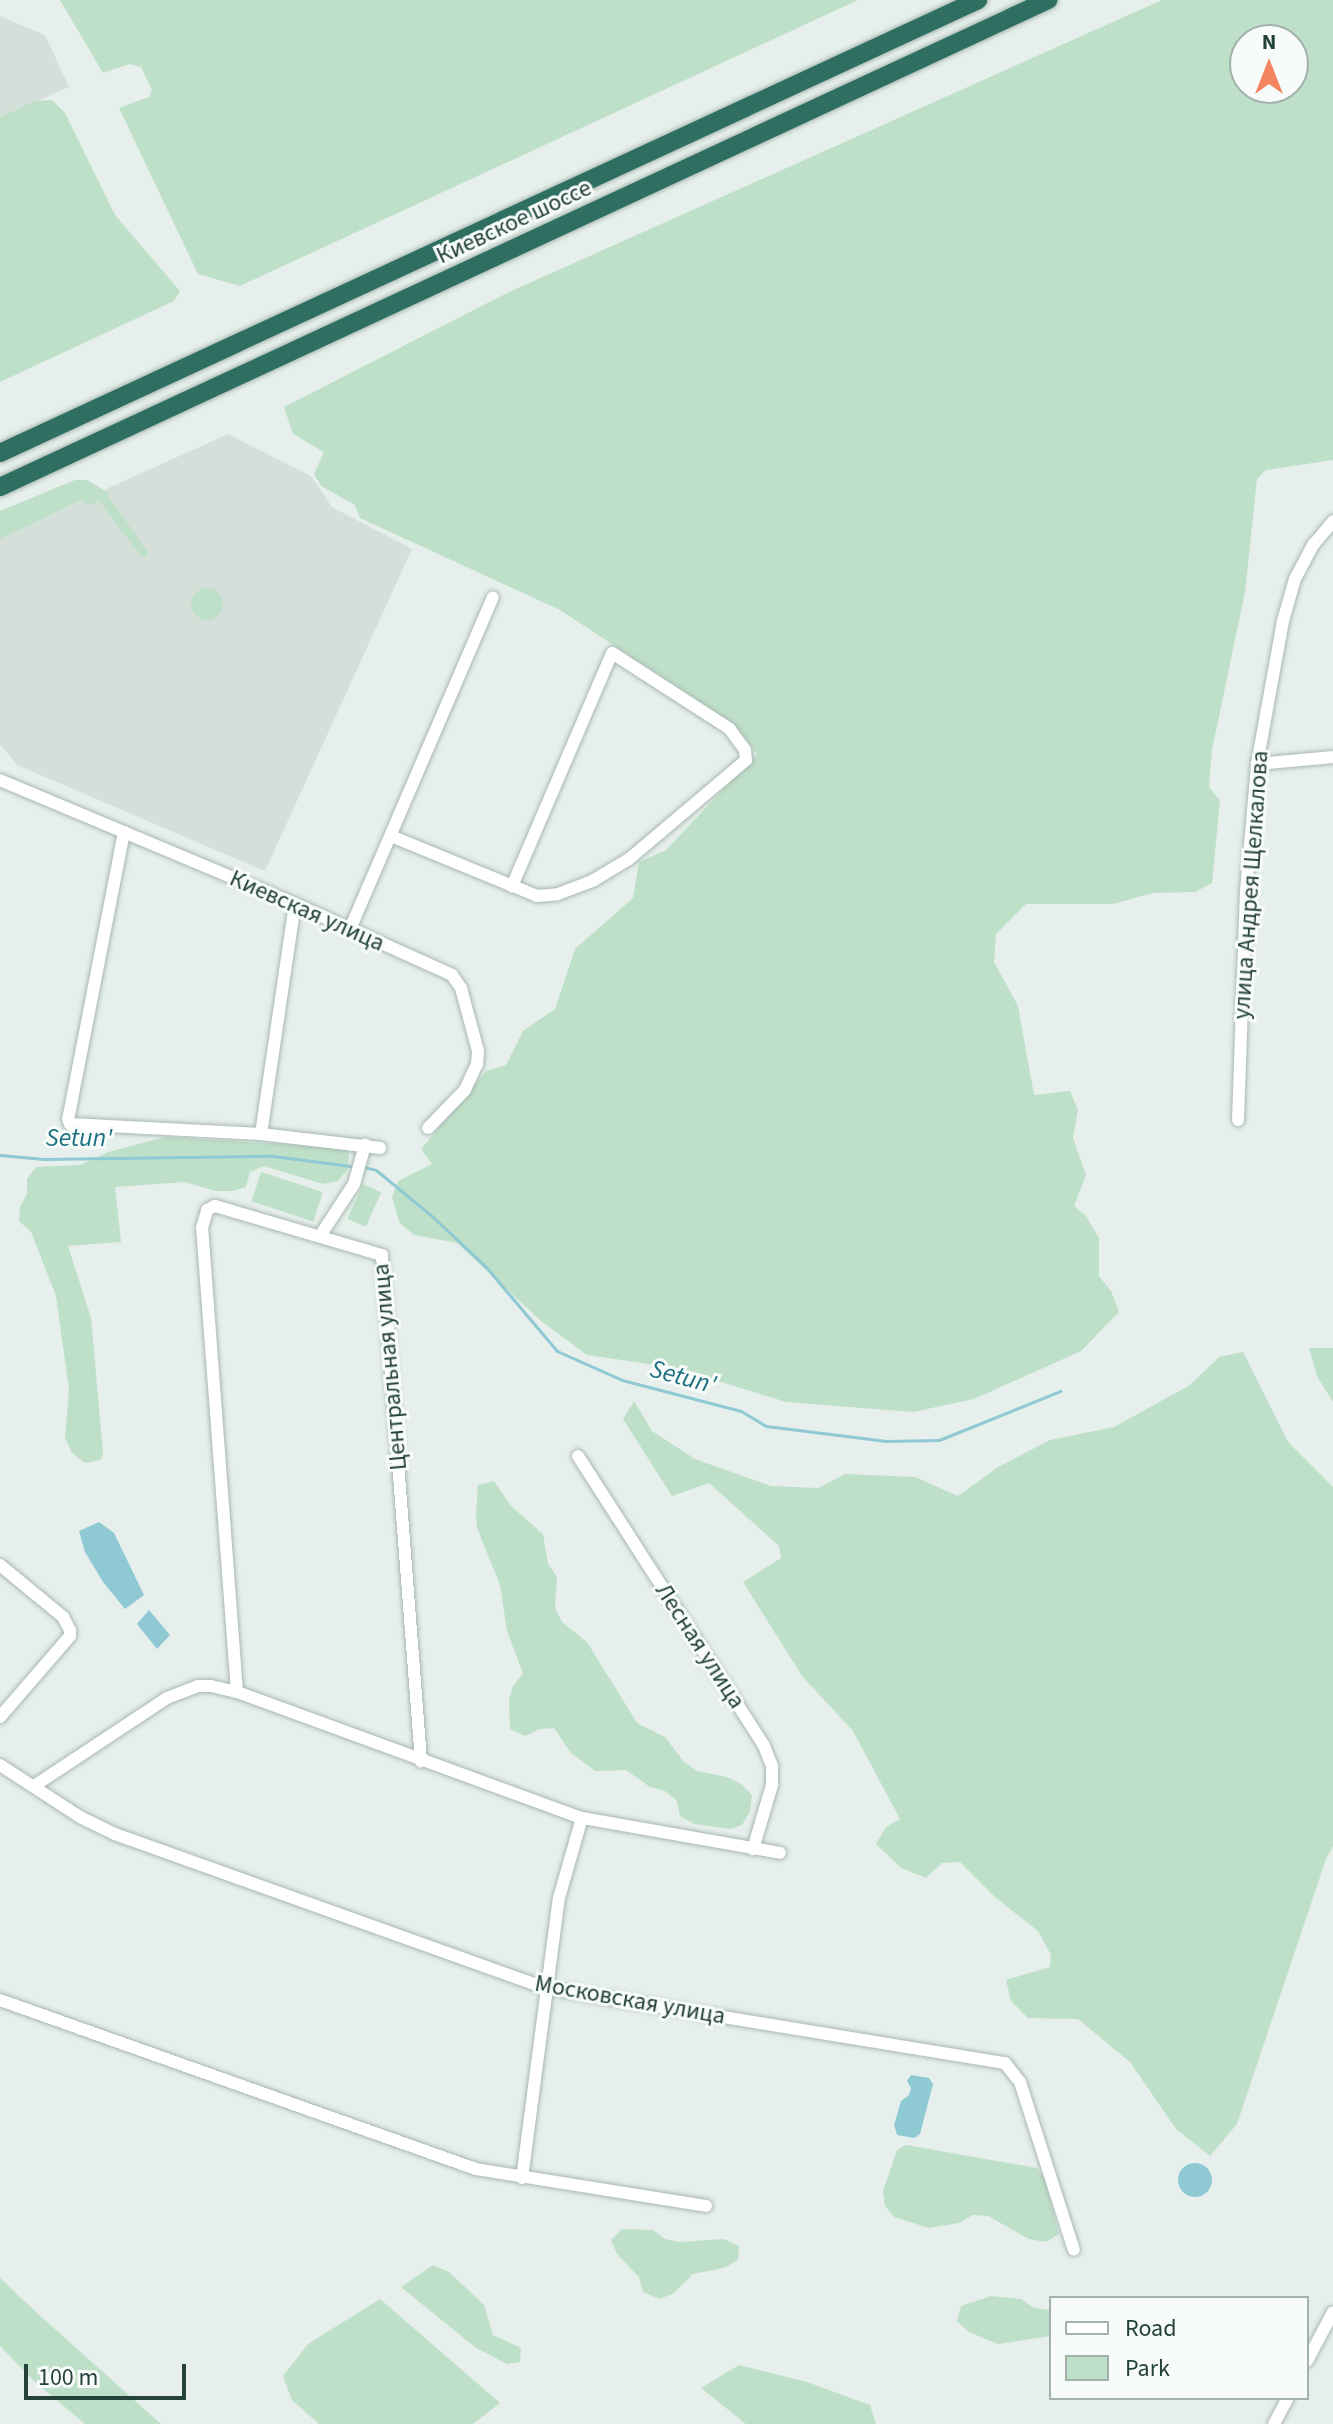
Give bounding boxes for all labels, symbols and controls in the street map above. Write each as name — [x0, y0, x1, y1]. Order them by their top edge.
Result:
north arrow — [1229, 24, 1309, 104]
text: N — [1262, 26, 1276, 58]
street label: Киевское шоссе — [432, 174, 596, 270]
street label: улица Андрея Щелкалова — [1227, 750, 1275, 1020]
street label: Киевская улица — [225, 864, 389, 958]
water label: Setun' — [46, 1122, 112, 1154]
street label: Центральная улица — [367, 1262, 413, 1472]
water label: Setun' — [647, 1353, 719, 1401]
street label: Лесная улица — [649, 1578, 751, 1714]
street label: Московская улица — [533, 1969, 727, 2031]
legend — [1049, 2296, 1309, 2400]
text: Road — [1125, 2311, 1177, 2346]
scale bar — [28, 2348, 190, 2398]
text: Park — [1125, 2351, 1170, 2386]
text: 100 m — [38, 2360, 98, 2395]

